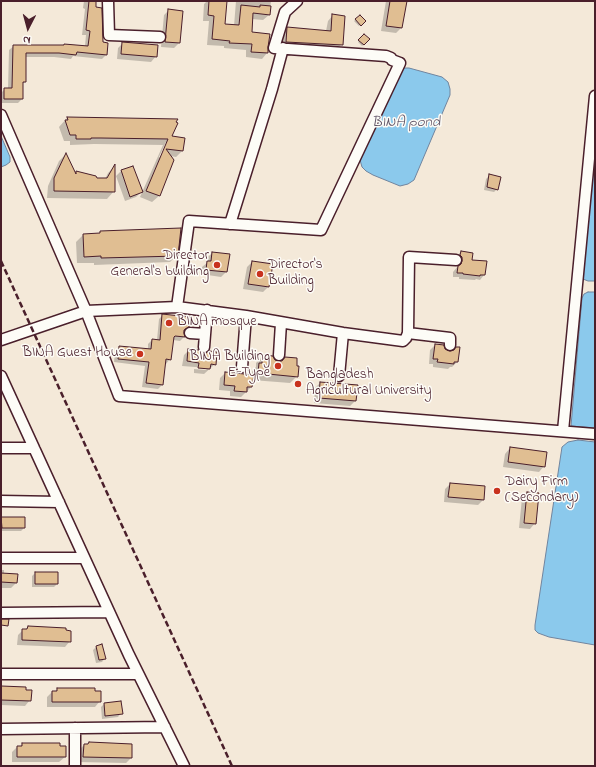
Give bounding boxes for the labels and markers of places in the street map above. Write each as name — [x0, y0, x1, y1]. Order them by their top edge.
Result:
place label: Director General's building — [111, 249, 209, 282]
place label: Director's Building — [268, 258, 323, 290]
marker: Director General's building — [212, 260, 222, 270]
marker: Director's Building — [255, 269, 265, 279]
place label: BINA mosque — [177, 315, 257, 331]
marker: BINA mosque — [164, 318, 174, 328]
place label: BINA Guest House — [23, 346, 132, 362]
marker: BINA Guest House — [135, 349, 145, 359]
place label: BINA Building E-Type — [190, 350, 270, 382]
marker: BINA Building E-Type — [273, 361, 283, 371]
place label: Bangladesh Agricultural University — [306, 368, 432, 400]
marker: Bangladesh Agricultural University — [293, 379, 303, 389]
place label: Dairy Firm (Secondary) — [505, 475, 578, 508]
marker: Dairy Firm (Secondary) — [492, 486, 502, 496]

